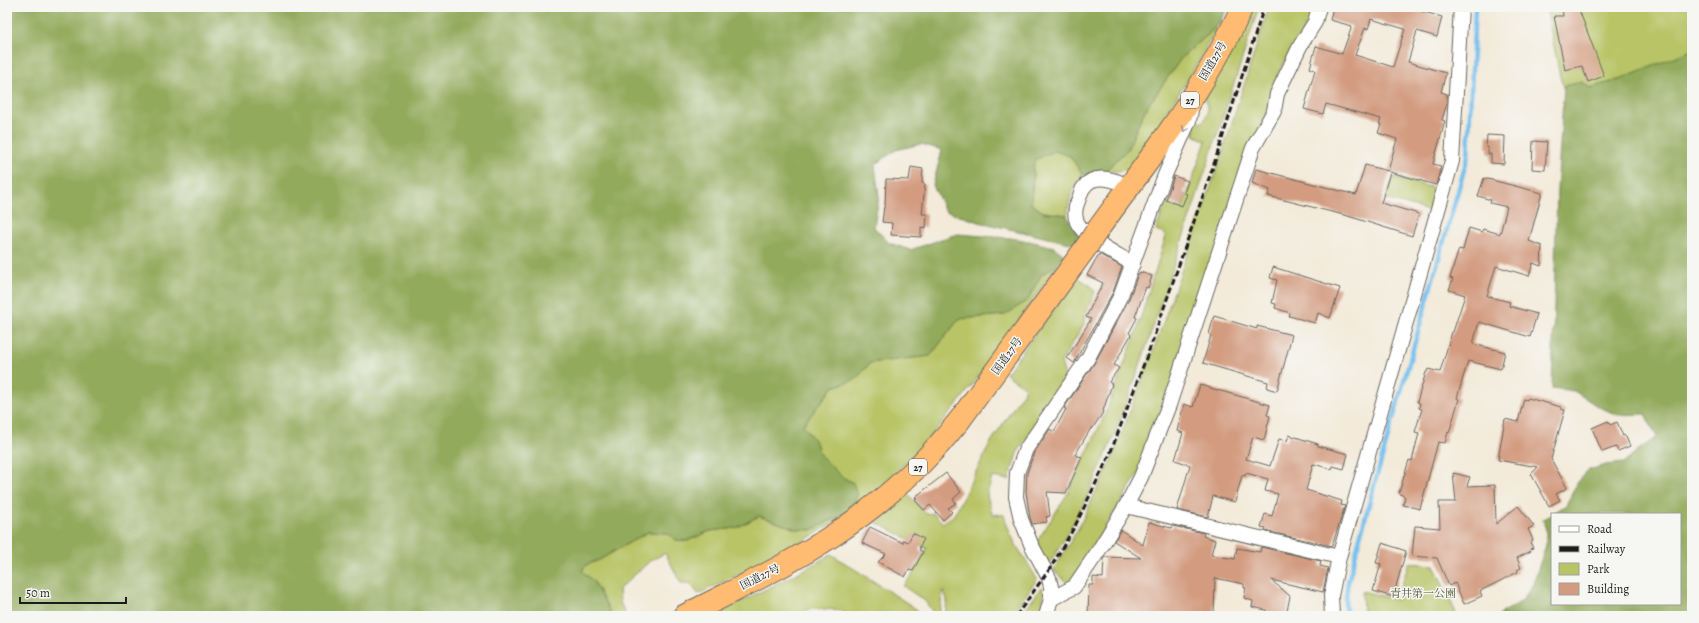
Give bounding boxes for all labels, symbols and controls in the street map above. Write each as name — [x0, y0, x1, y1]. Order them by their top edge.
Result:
street label: 国道27号 — [1196, 39, 1230, 83]
road number: 27 — [1181, 92, 1199, 108]
one-way arrow — [1182, 125, 1190, 133]
street label: 国道27号 — [988, 334, 1026, 378]
road number: 27 — [909, 459, 927, 475]
legend — [1551, 513, 1681, 605]
text: Road — [1587, 521, 1613, 537]
text: Railway — [1587, 541, 1626, 557]
street label: 国道27号 — [738, 561, 782, 593]
text: Park — [1587, 561, 1610, 577]
scale bar — [20, 579, 126, 605]
text: Building — [1587, 581, 1629, 597]
text: 50 m — [26, 585, 50, 601]
park label: 青井第一公園 — [1390, 586, 1456, 601]

